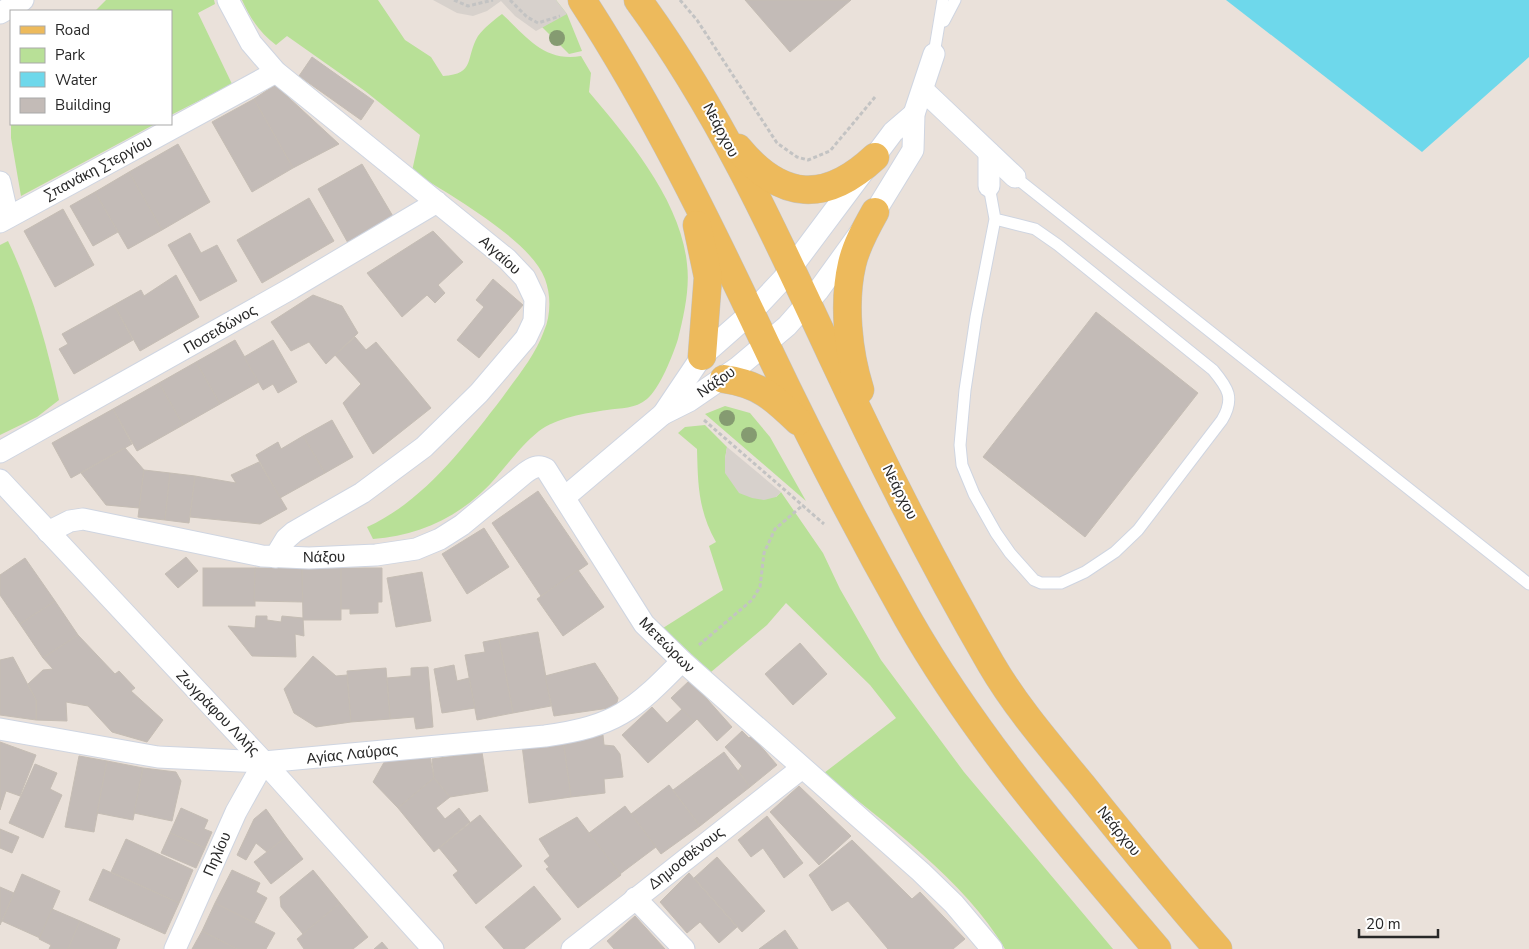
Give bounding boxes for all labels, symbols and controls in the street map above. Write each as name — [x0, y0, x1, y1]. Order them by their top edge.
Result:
legend — [10, 10, 172, 125]
text: Road — [55, 20, 90, 40]
text: Park — [55, 45, 85, 65]
text: Water — [55, 70, 98, 90]
text: Building — [55, 95, 111, 115]
street label: Νεάρχου — [698, 99, 744, 161]
street label: Σπανάκη Στεργίου — [40, 131, 156, 205]
street label: Αιγαίου — [475, 231, 525, 279]
street label: Ποσειδώνος — [180, 300, 260, 358]
street label: Νάξου — [693, 362, 739, 402]
street label: Νεάρχου — [878, 461, 922, 523]
street label: Νάξου — [303, 547, 345, 567]
street label: Μετεώρων — [635, 613, 699, 677]
street label: Ζωγράφου Λιλής — [172, 666, 264, 760]
street label: Αγίας Λαύρας — [305, 739, 399, 769]
street label: Νεάρχου — [1093, 802, 1145, 860]
street label: Δημοσθένους — [644, 822, 728, 894]
street label: Πηλίου — [198, 829, 236, 879]
scale bar — [1359, 906, 1438, 938]
text: 20 m — [1366, 914, 1401, 934]

